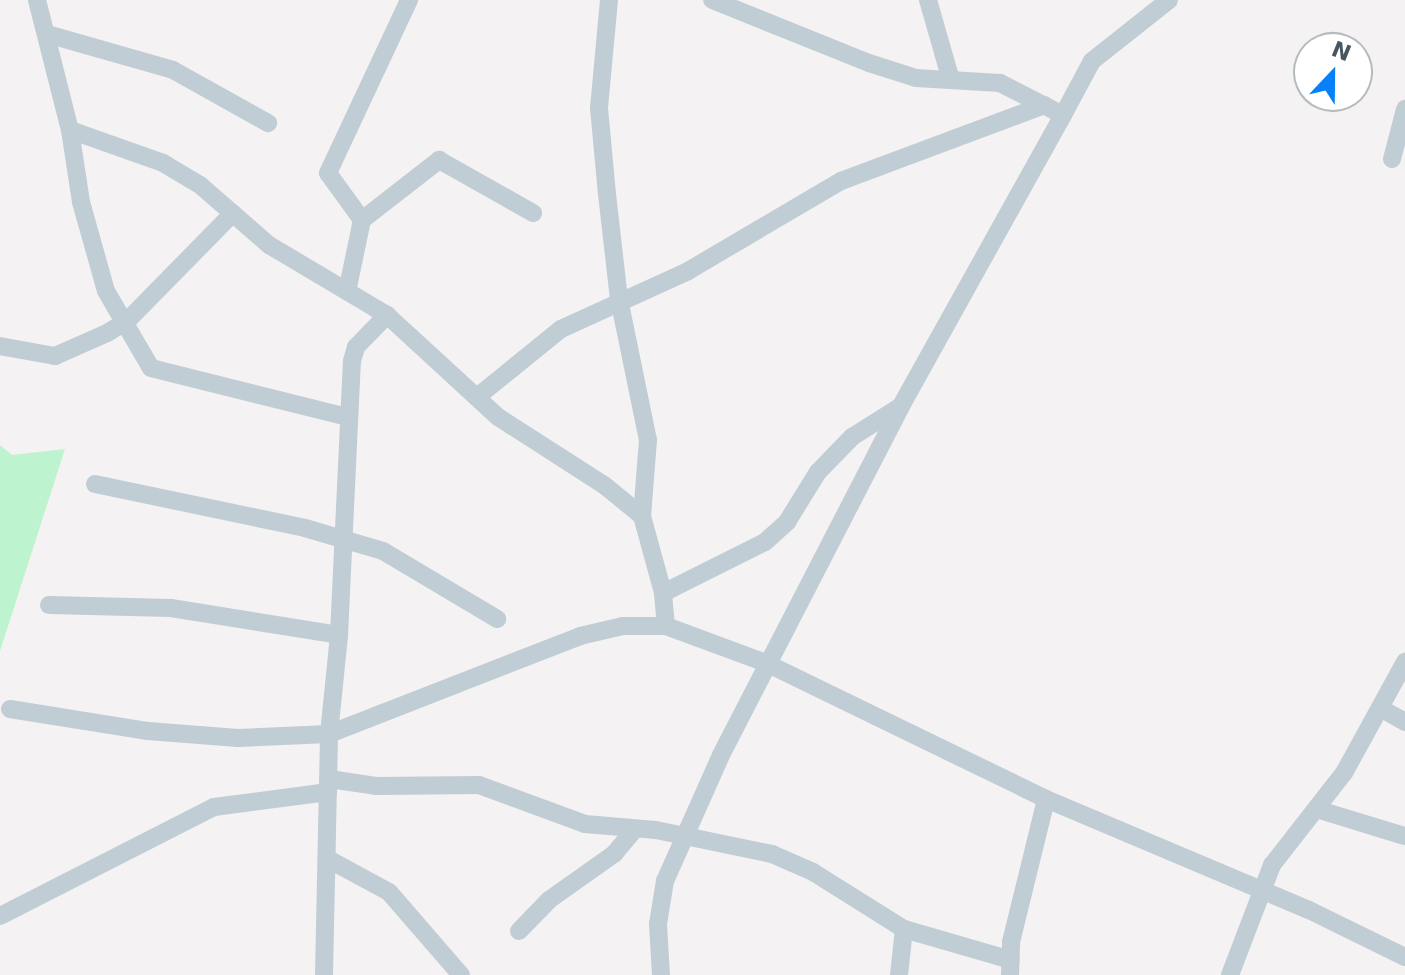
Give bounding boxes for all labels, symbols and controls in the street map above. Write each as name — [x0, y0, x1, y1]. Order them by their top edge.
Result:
north arrow — [1293, 32, 1373, 112]
text: N — [1328, 36, 1355, 66]

